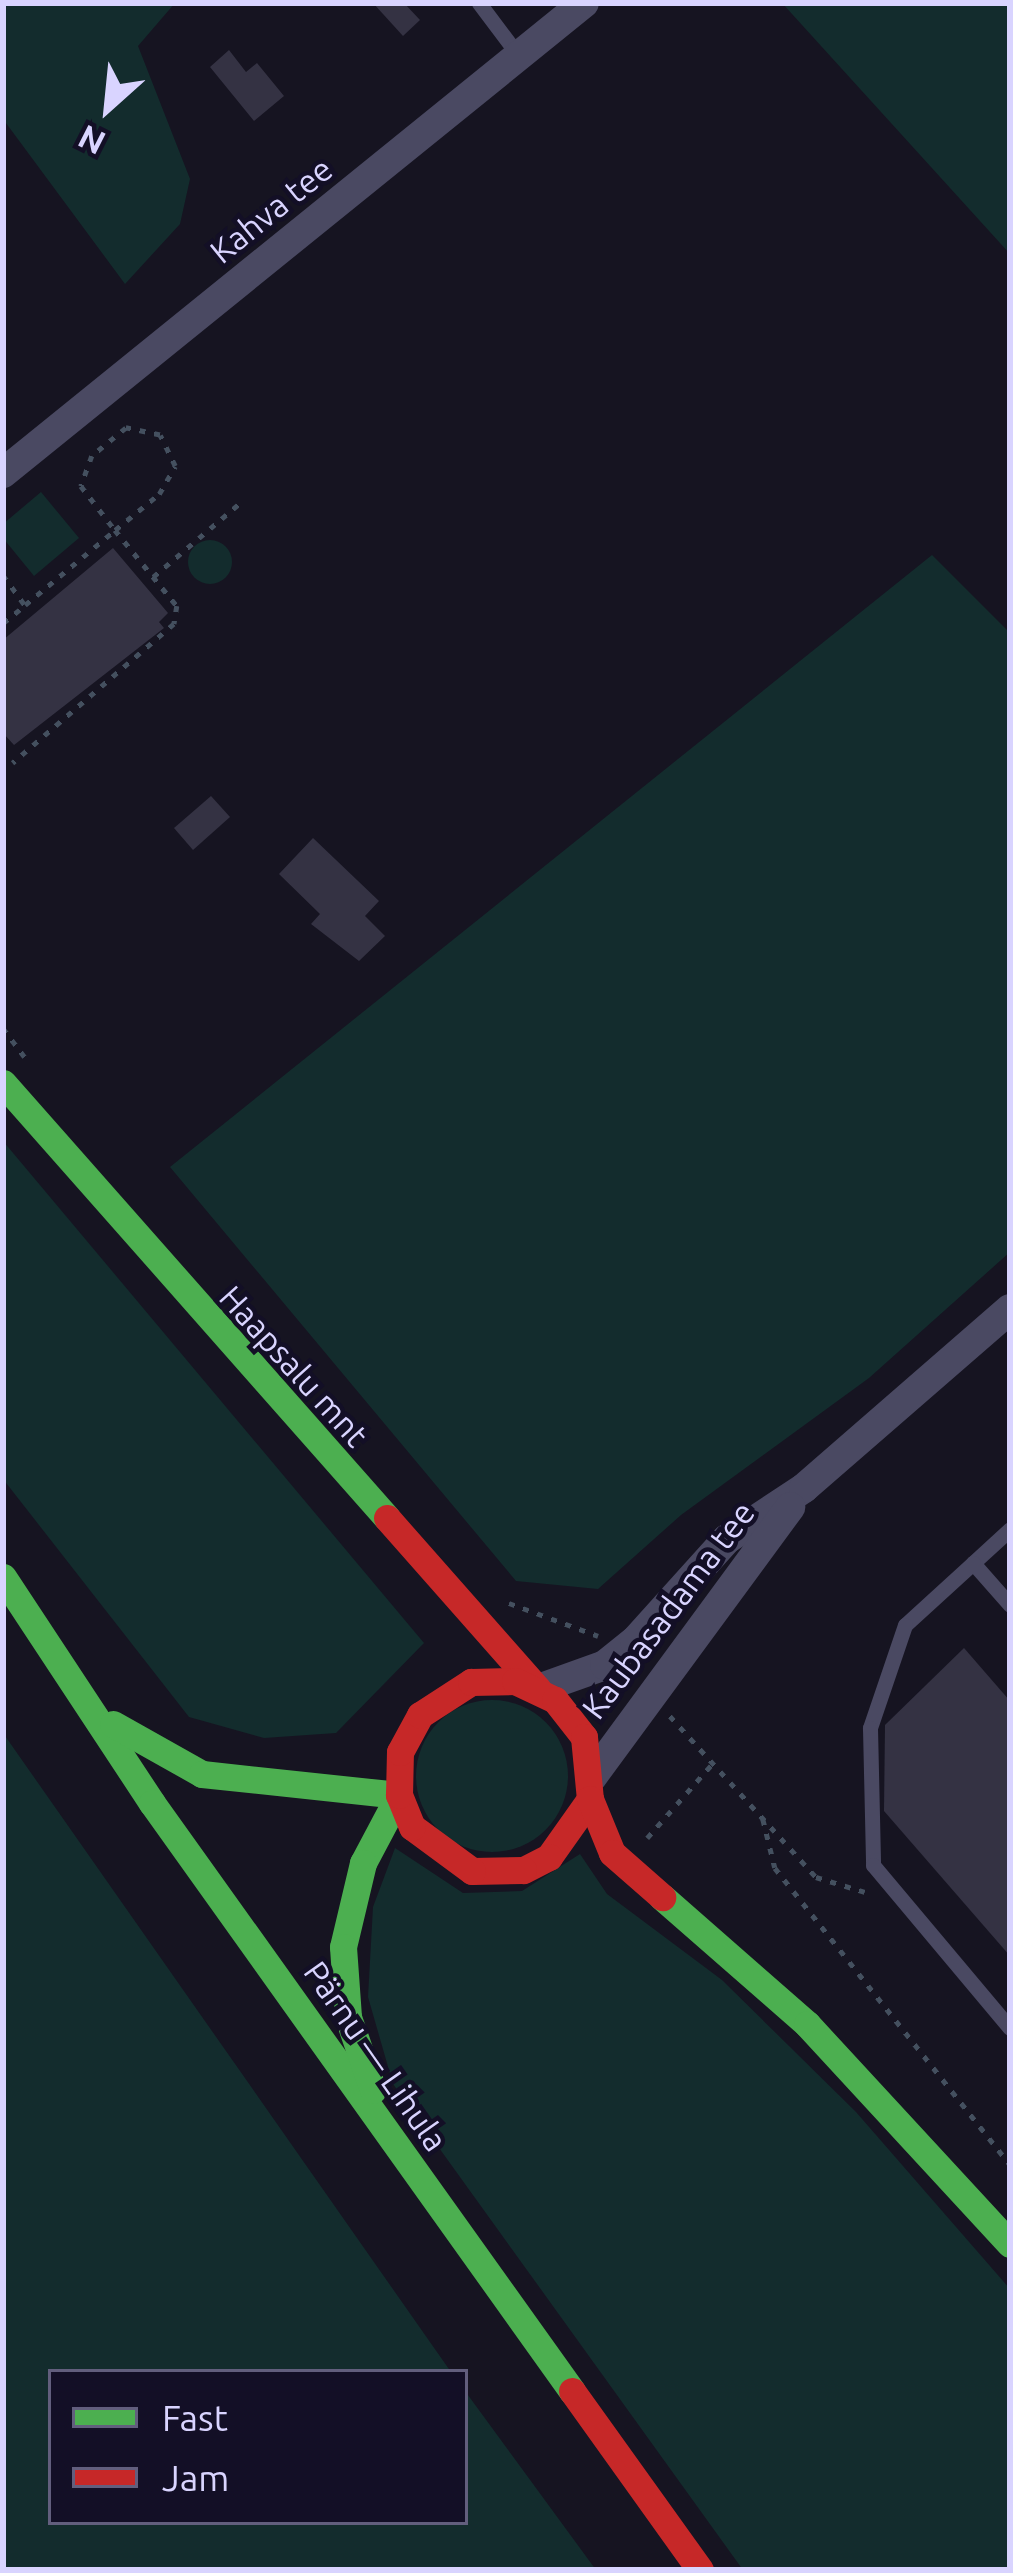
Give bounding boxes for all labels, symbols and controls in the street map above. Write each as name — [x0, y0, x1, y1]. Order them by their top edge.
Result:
north arrow — [48, 48, 168, 168]
text: N — [72, 118, 111, 163]
street label: Kahva tee — [202, 149, 340, 271]
street label: Haapsalu mnt — [211, 1277, 377, 1455]
street label: Kaubasadama tee — [573, 1493, 763, 1727]
street label: Pärnu — Lihula — [296, 1953, 456, 2159]
legend — [48, 2369, 468, 2525]
text: Fast — [162, 2397, 228, 2438]
text: Jam — [162, 2457, 229, 2498]

